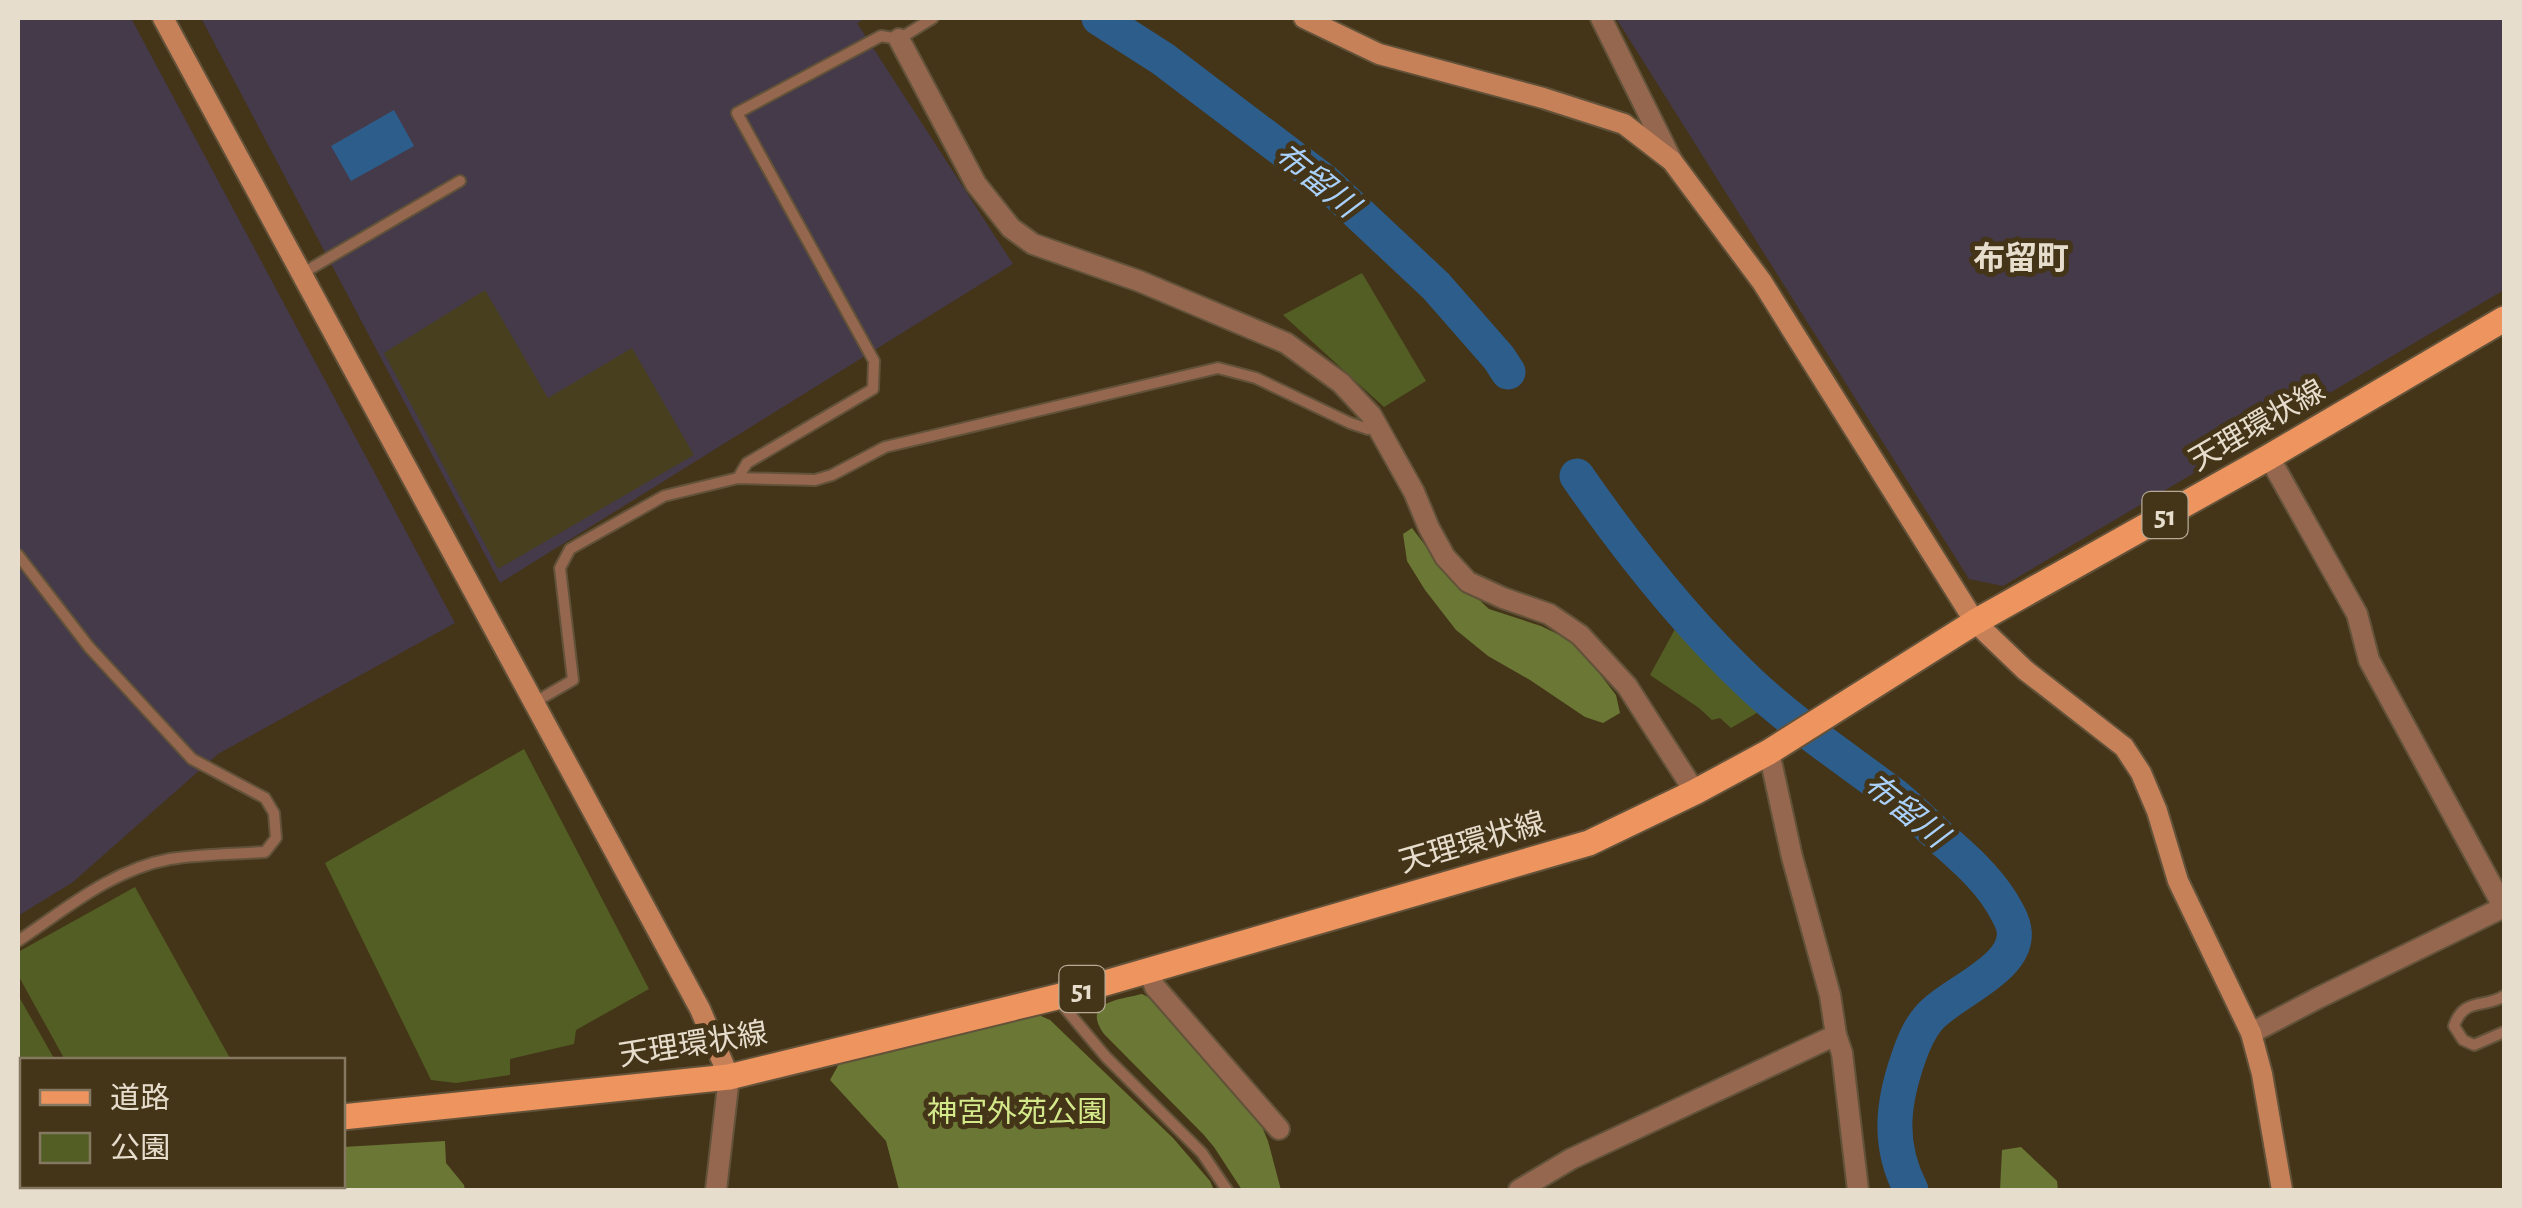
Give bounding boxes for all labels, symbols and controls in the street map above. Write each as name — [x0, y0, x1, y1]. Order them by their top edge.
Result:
water label: 布留川 — [1269, 137, 1367, 225]
district label: 布留町 — [1973, 241, 2069, 275]
street label: 天理環状線 — [2184, 374, 2330, 476]
road number: 51 — [2142, 492, 2188, 538]
water label: 布留川 — [1858, 767, 1956, 855]
street label: 天理環状線 — [1395, 806, 1549, 878]
road number: 51 — [1060, 966, 1104, 1012]
street label: 天理環状線 — [616, 1016, 770, 1072]
legend — [20, 1058, 345, 1188]
text: 道路 — [110, 1082, 170, 1114]
park label: 神宮外苑公園 — [927, 1096, 1107, 1128]
text: 公園 — [110, 1133, 170, 1164]

